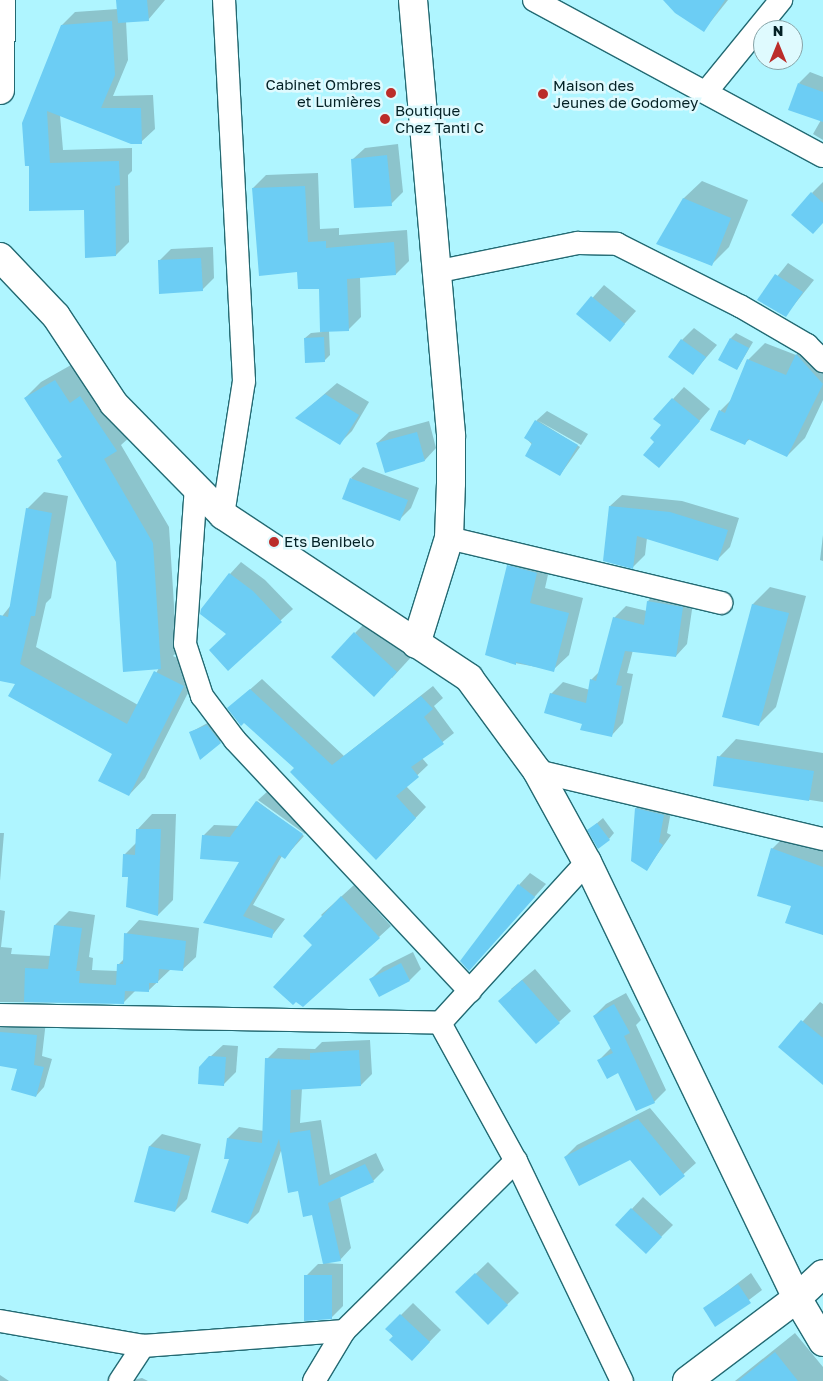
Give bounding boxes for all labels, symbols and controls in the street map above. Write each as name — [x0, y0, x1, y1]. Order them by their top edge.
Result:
north arrow — [753, 20, 803, 70]
text: N — [773, 22, 783, 39]
place label: Cabinet Ombres et Lumières — [265, 75, 381, 110]
place label: Maison des Jeunes de Godomey — [553, 76, 698, 111]
marker: Cabinet Ombres et Lumières — [385, 87, 397, 99]
marker: Maison des Jeunes de Godomey — [537, 88, 549, 100]
place label: Boutique Chez Tanti C — [395, 101, 484, 136]
marker: Boutique Chez Tanti C — [379, 113, 391, 125]
place label: Ets Benibelo — [284, 533, 374, 551]
marker: Ets Benibelo — [268, 536, 280, 548]

